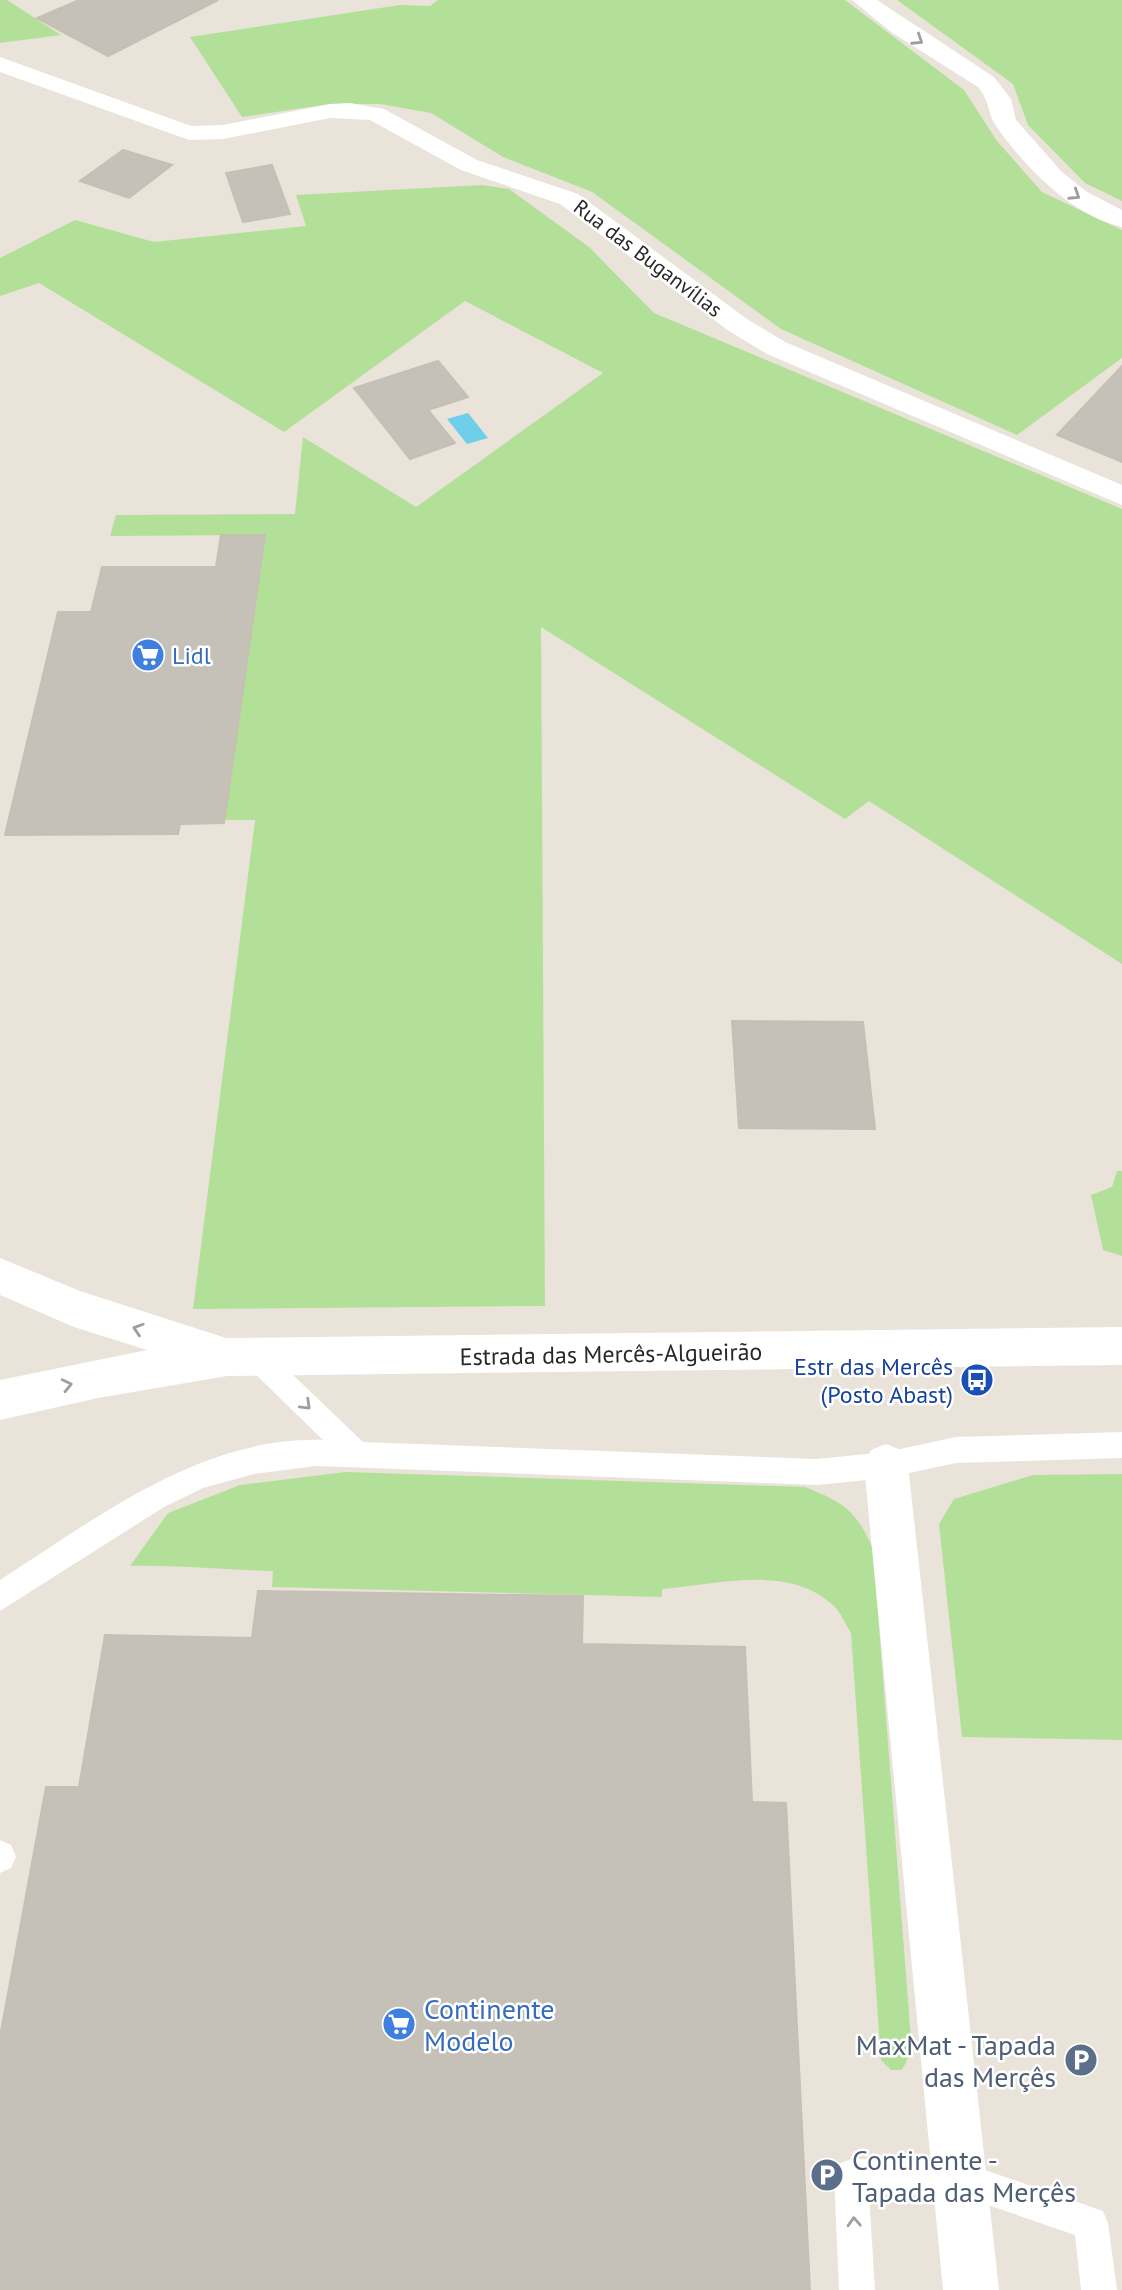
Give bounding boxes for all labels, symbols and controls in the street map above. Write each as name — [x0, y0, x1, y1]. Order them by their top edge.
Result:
one-way arrow — [911, 31, 924, 44]
one-way arrow — [1068, 186, 1081, 199]
street label: Rua das Buganvílias — [568, 193, 728, 323]
supermarket icon: Lidl — [129, 636, 167, 674]
place label: Lidl — [172, 640, 211, 671]
one-way arrow — [133, 1322, 145, 1337]
street label: Estrada das Mercês-Algueirão — [459, 1336, 763, 1372]
place label: Estr das Mercês (Posto Abast) — [794, 1351, 953, 1410]
bus stop icon: Estr das Mercês (Posto Abast) — [958, 1361, 996, 1399]
one-way arrow — [60, 1379, 72, 1393]
one-way arrow — [298, 1397, 311, 1410]
place label: Continente Modelo — [424, 1990, 555, 2059]
supermarket icon: Continente Modelo — [380, 2005, 418, 2043]
place label: MaxMat - Tapada das Merçês — [856, 2026, 1056, 2095]
parking icon: MaxMat - Tapada das Merçês — [1062, 2041, 1100, 2079]
place label: Continente - Tapada das Merçês — [852, 2141, 1076, 2210]
parking icon: Continente - Tapada das Merçês — [808, 2156, 846, 2194]
one-way arrow — [846, 2216, 861, 2227]

